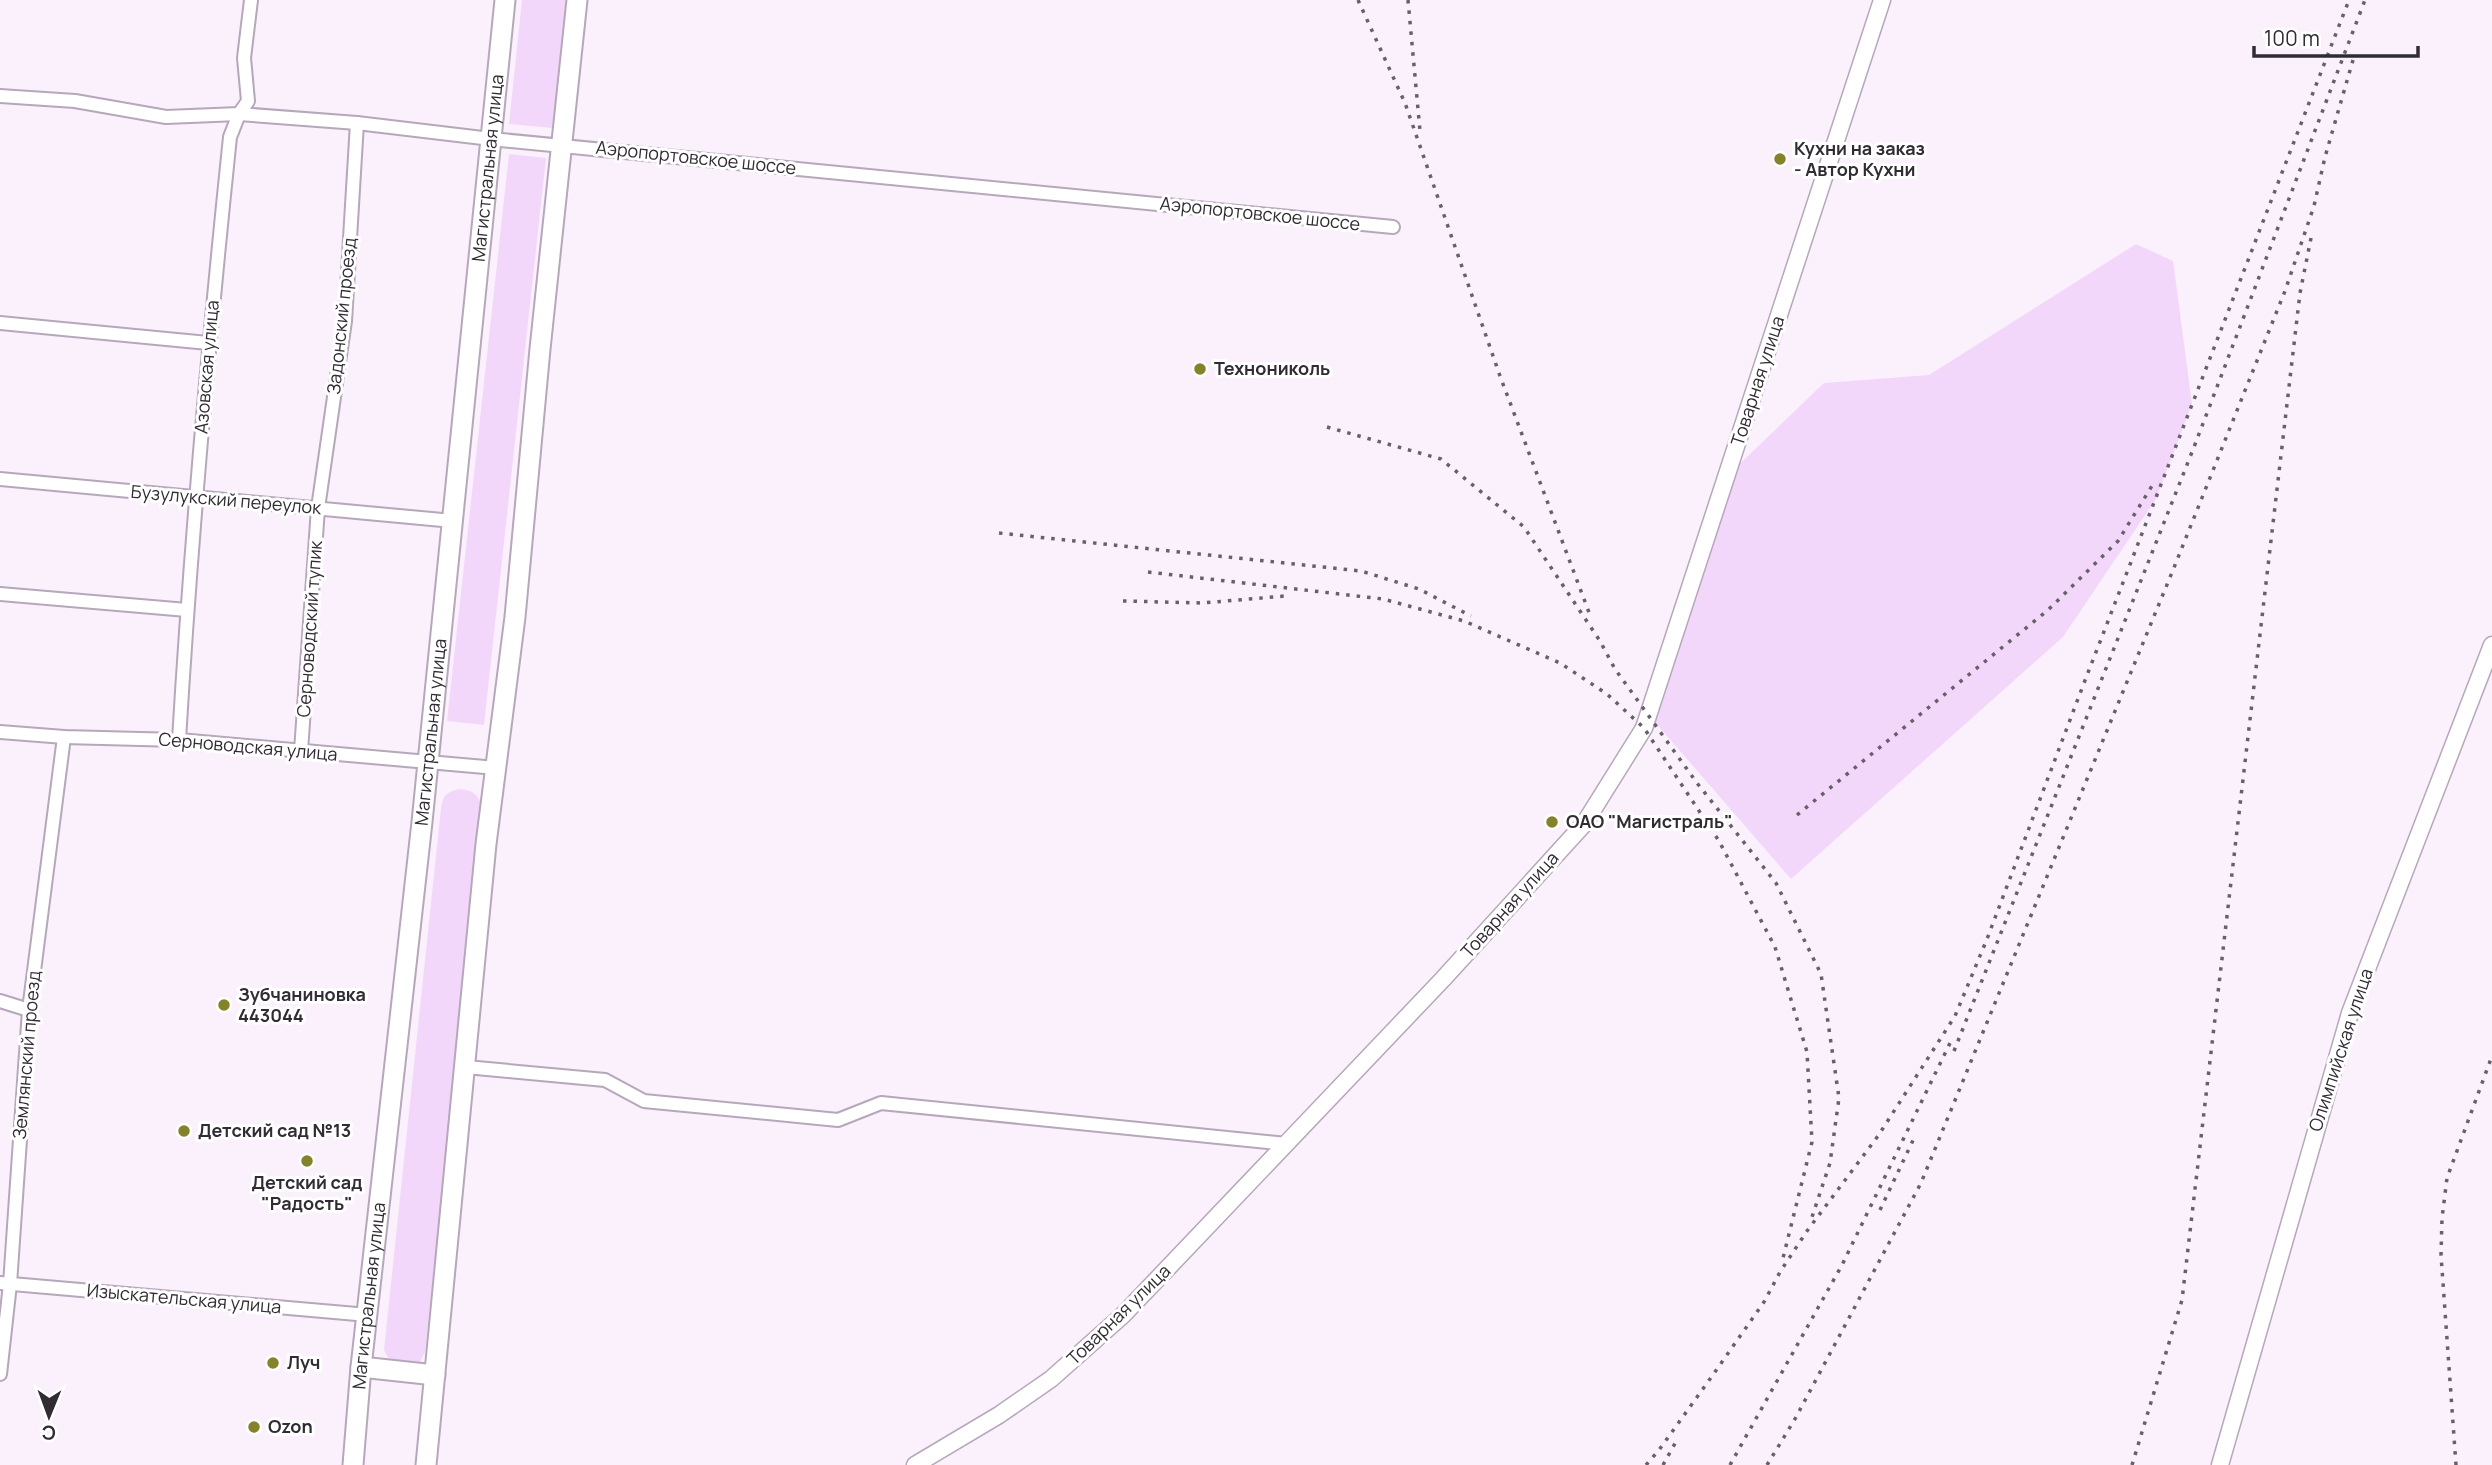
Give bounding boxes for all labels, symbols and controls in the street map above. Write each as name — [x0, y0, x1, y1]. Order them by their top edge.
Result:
scale bar — [2254, 14, 2418, 58]
text: 100 m — [2264, 24, 2320, 52]
street label: Магистральная улица — [466, 73, 508, 263]
street label: Аэропортовское шоссе — [595, 135, 798, 179]
place label: Кухни на заказ - Автор Кухни — [1794, 136, 1925, 181]
marker: Кухни на заказ - Автор Кухни — [1772, 151, 1788, 167]
street label: Аэропортовское шоссе — [1159, 191, 1362, 235]
street label: Задонский проезд — [321, 236, 361, 395]
street label: Азовская улица — [188, 299, 224, 435]
street label: Товарная улица — [1725, 313, 1789, 449]
place label: Технониколь — [1214, 356, 1330, 380]
marker: Технониколь — [1192, 361, 1208, 377]
street label: Бузулукский переулок — [130, 479, 323, 519]
street label: Серноводский тупик — [291, 539, 327, 718]
street label: Магистральная улица — [409, 637, 451, 827]
street label: Серноводская улица — [158, 726, 339, 766]
place label: ОАО "Магистраль" — [1566, 809, 1733, 833]
marker: ОАО "Магистраль" — [1544, 814, 1560, 830]
street label: Товарная улица — [1455, 846, 1563, 963]
street label: Олимпийская улица — [2302, 965, 2378, 1134]
street label: Землянский проезд — [7, 969, 45, 1140]
place label: Зубчаниновка 443044 — [238, 982, 366, 1027]
marker: Зубчаниновка 443044 — [216, 997, 232, 1013]
place label: Детский сад №13 — [198, 1118, 351, 1142]
marker: Детский сад №13 — [176, 1123, 192, 1139]
marker: Детский сад "Радость" — [299, 1153, 315, 1169]
place label: Детский сад "Радость" — [252, 1170, 362, 1215]
street label: Магистральная улица — [346, 1201, 390, 1390]
street label: Товарная улица — [1061, 1259, 1175, 1370]
street label: Изыскательская улица — [86, 1278, 282, 1318]
place label: Луч — [287, 1350, 320, 1374]
marker: Луч — [265, 1355, 281, 1371]
north arrow — [14, 1381, 84, 1451]
place label: Ozon — [268, 1414, 313, 1438]
marker: Ozon — [246, 1419, 262, 1435]
text: С — [41, 1420, 56, 1446]

